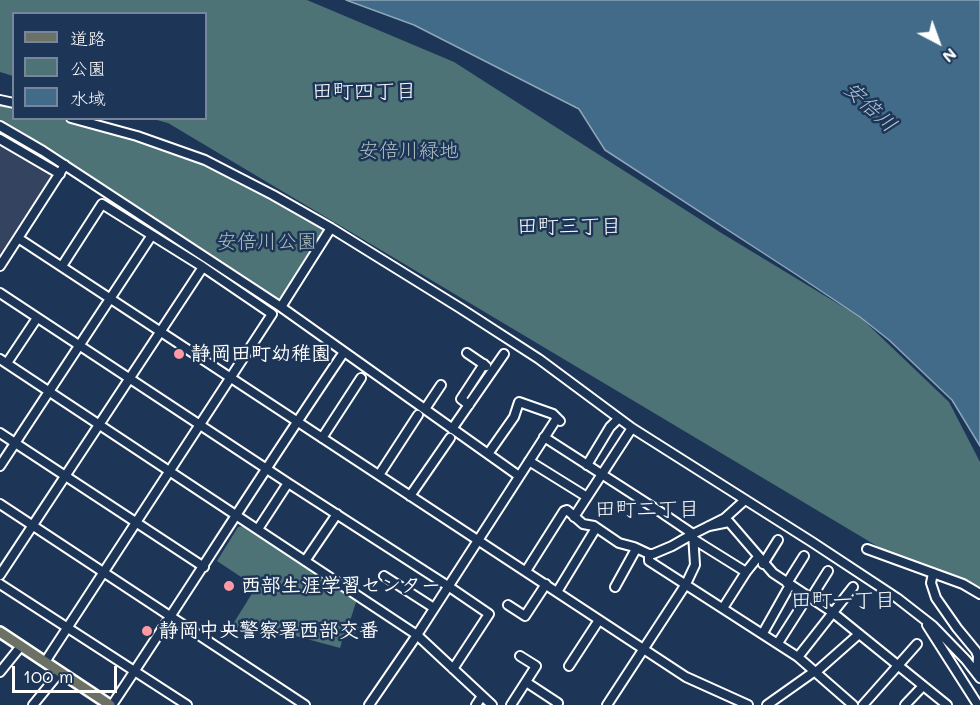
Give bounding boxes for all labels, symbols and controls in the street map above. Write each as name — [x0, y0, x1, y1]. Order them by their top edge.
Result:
legend — [12, 12, 207, 120]
north arrow — [908, 12, 968, 72]
text: 道路 — [70, 26, 106, 50]
text: N — [939, 44, 962, 68]
text: 公園 — [70, 56, 106, 80]
water label: 安倍川 — [838, 76, 902, 138]
district label: 田町四丁目 — [312, 79, 416, 105]
text: 水域 — [70, 86, 106, 110]
park label: 安倍川緑地 — [359, 139, 459, 163]
district label: 田町三丁目 — [517, 214, 621, 240]
park label: 安倍川公園 — [217, 230, 317, 254]
place label: 静岡田町幼稚園 — [191, 342, 331, 366]
marker: 静岡田町幼稚園 — [172, 347, 186, 361]
district label: 田町二丁目 — [595, 497, 699, 523]
place label: 西部生涯学習センター — [241, 574, 441, 598]
marker: 西部生涯学習センター — [222, 579, 236, 593]
district label: 田町一丁目 — [791, 588, 895, 614]
place label: 静岡中央警察署西部交番 — [159, 619, 379, 643]
marker: 静岡中央警察署西部交番 — [140, 624, 154, 638]
scale bar — [15, 654, 120, 692]
text: 100 m — [23, 664, 73, 688]

